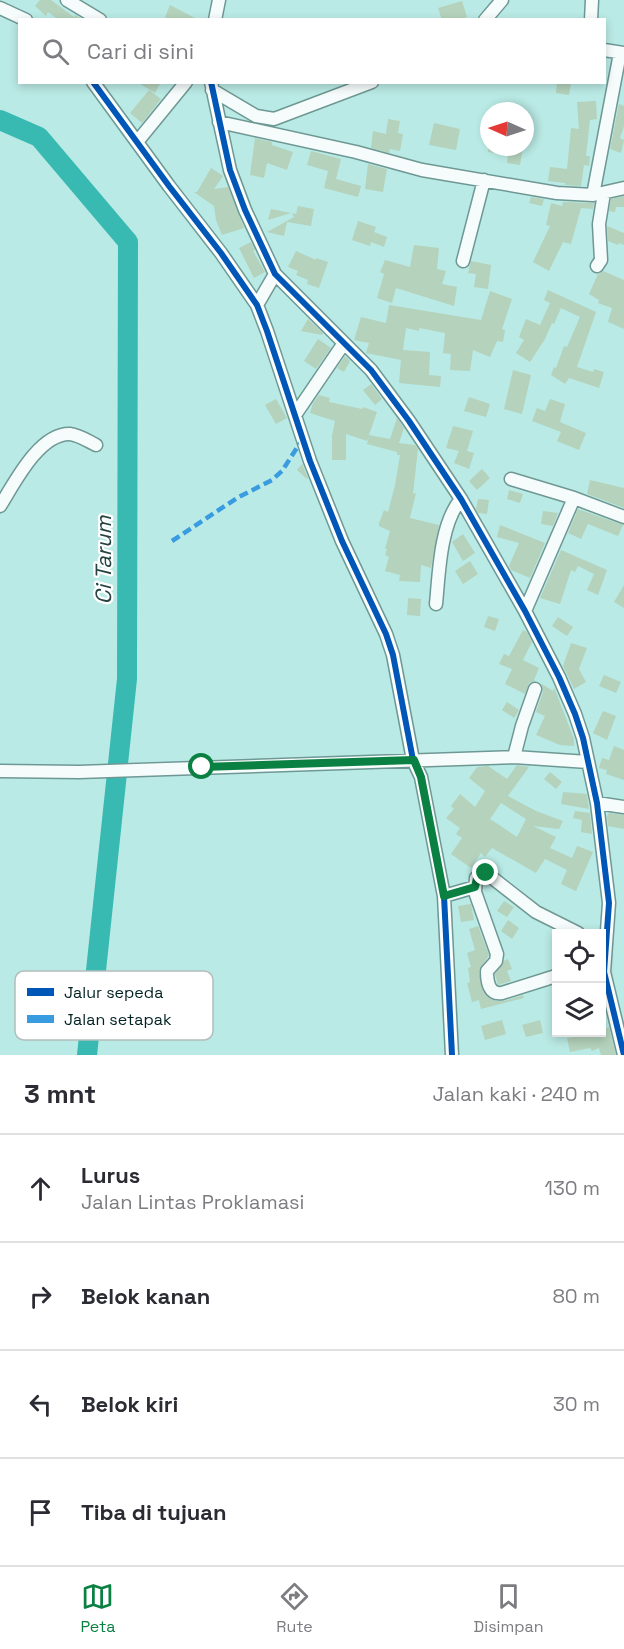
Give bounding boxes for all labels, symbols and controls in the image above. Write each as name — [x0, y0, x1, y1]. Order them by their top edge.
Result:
search box — [18, 18, 606, 84]
icon: search — [39, 35, 72, 68]
text: Cari di sini — [87, 37, 194, 65]
north arrow — [480, 102, 534, 156]
water label: Ci Tarum — [89, 514, 117, 604]
route start — [188, 753, 214, 779]
route end — [472, 859, 498, 885]
map controls — [552, 929, 606, 1037]
button: locate — [552, 929, 606, 983]
legend — [15, 971, 213, 1040]
text: Jalur sepeda — [64, 982, 163, 1003]
button: layers — [552, 983, 606, 1037]
text: Jalan setapak — [64, 1009, 172, 1030]
text: 3 mnt — [24, 1077, 96, 1111]
text: Jalan kaki · 240 m — [432, 1081, 600, 1107]
text: Lurus — [81, 1161, 140, 1189]
icon: ahead — [24, 1172, 57, 1205]
text: 130 m — [544, 1175, 600, 1201]
text: Jalan Lintas Proklamasi — [81, 1189, 305, 1215]
icon: right — [24, 1280, 57, 1313]
text: Belok kanan — [81, 1282, 210, 1310]
text: 80 m — [552, 1283, 600, 1309]
icon: left — [24, 1388, 57, 1421]
text: Belok kiri — [81, 1390, 178, 1418]
text: 30 m — [553, 1391, 600, 1417]
icon: arrive — [24, 1496, 57, 1529]
text: Tiba di tujuan — [81, 1498, 227, 1526]
tab: Peta — [80, 1580, 115, 1637]
tab: Rute — [276, 1580, 313, 1637]
tab: Disimpan — [474, 1580, 544, 1637]

